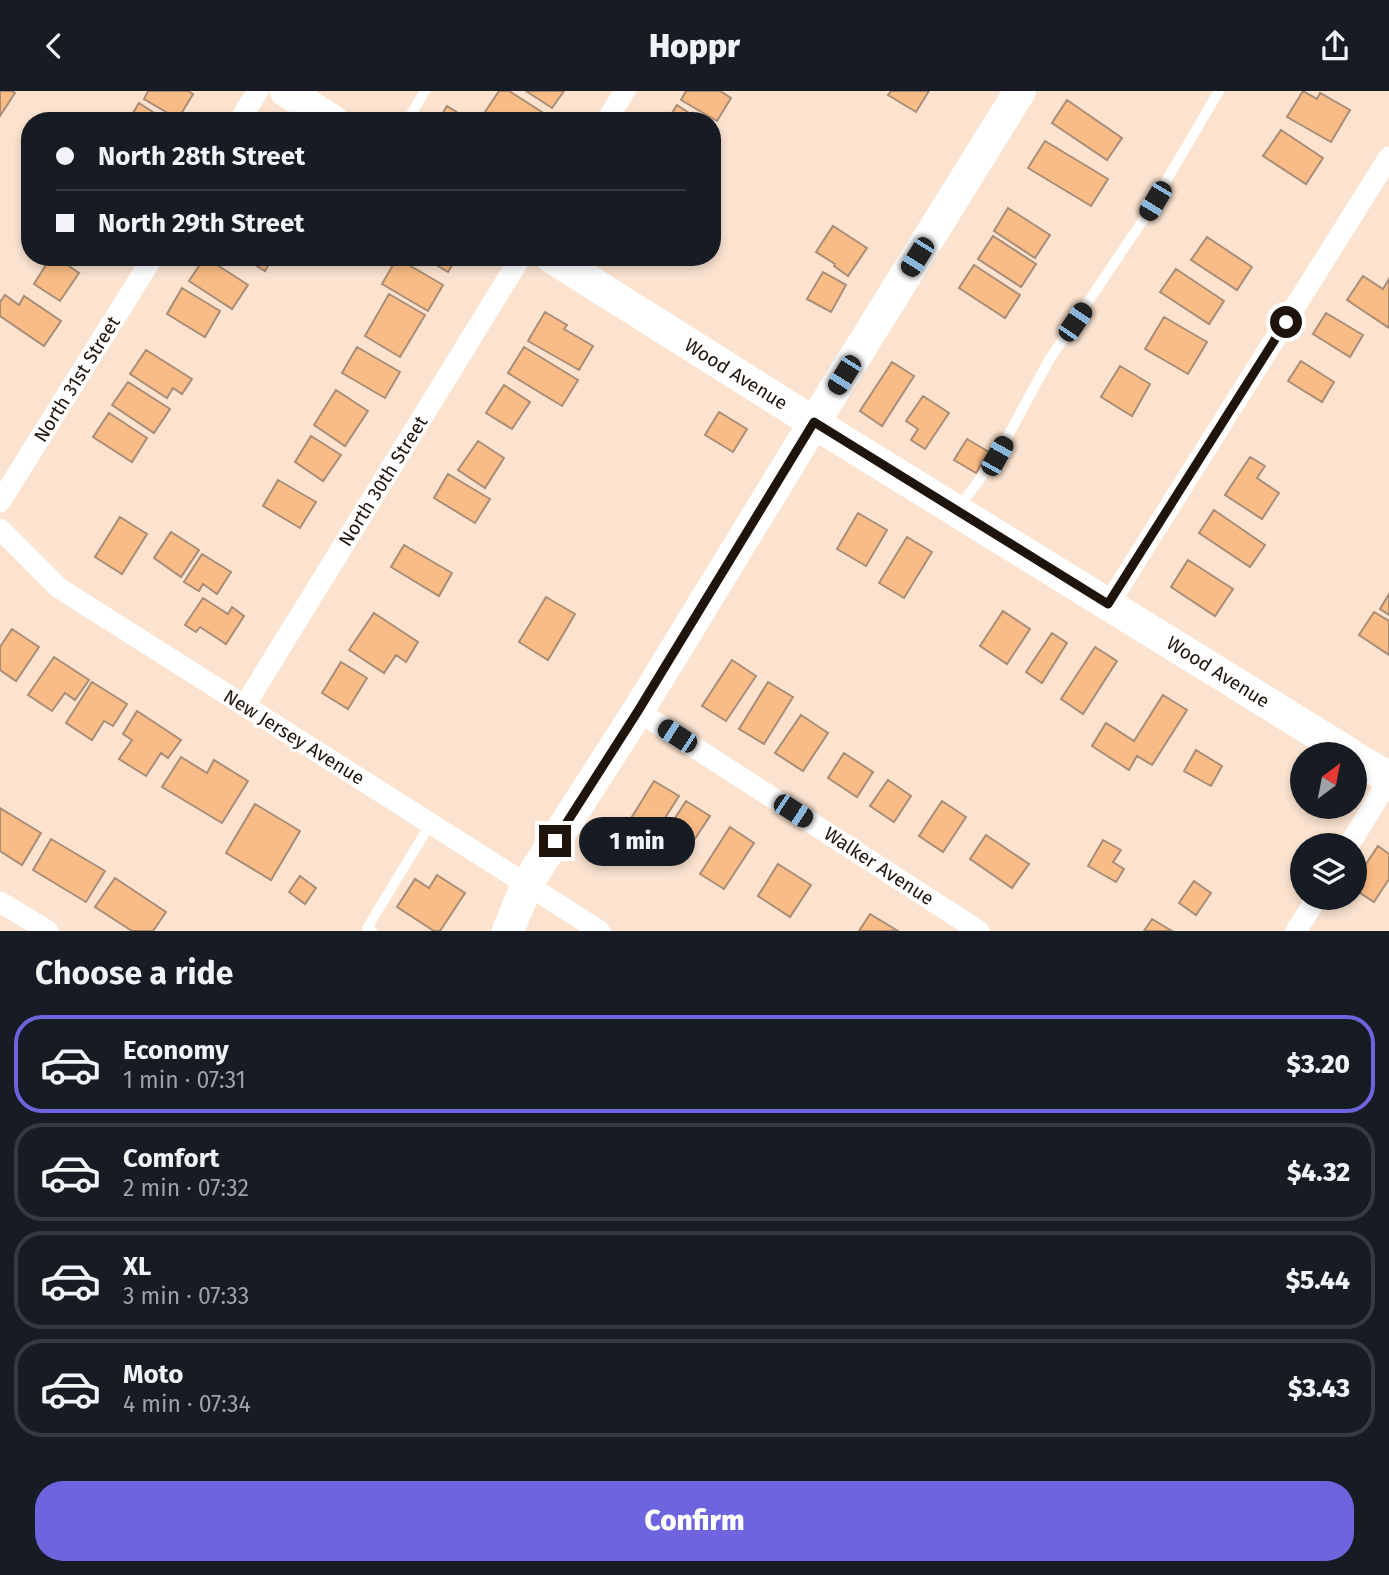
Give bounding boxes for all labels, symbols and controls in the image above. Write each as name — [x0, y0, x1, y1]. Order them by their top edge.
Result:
icon: back — [35, 27, 73, 65]
text: Hoppr — [649, 27, 740, 65]
icon: share — [1316, 27, 1354, 65]
text: North 28th Street — [98, 141, 305, 172]
car — [1136, 178, 1175, 224]
text: North 29th Street — [98, 208, 304, 239]
car — [897, 234, 938, 280]
car — [1055, 299, 1096, 345]
route start — [1270, 306, 1302, 338]
street label: North 31st Street — [29, 312, 125, 446]
street label: Wood Avenue — [680, 333, 792, 415]
car — [824, 352, 865, 398]
street label: North 30th Street — [334, 412, 432, 550]
car — [978, 433, 1017, 479]
street label: Wood Avenue — [1162, 631, 1274, 713]
street label: New Jersey Avenue — [219, 684, 369, 790]
car — [654, 716, 701, 756]
north arrow — [1290, 742, 1367, 819]
map controls — [1290, 742, 1367, 910]
car — [770, 791, 817, 831]
callout: 1 min — [580, 817, 695, 865]
street label: Walker Avenue — [820, 822, 938, 910]
route end — [539, 825, 571, 857]
text: 1 min — [609, 827, 665, 855]
button: layers — [1290, 833, 1367, 910]
text: Choose a ride — [35, 954, 233, 992]
icon: car — [39, 1033, 102, 1096]
text: Economy — [123, 1035, 229, 1066]
text: $3.20 — [1287, 1049, 1350, 1080]
text: 1 min · 07:31 — [123, 1066, 246, 1094]
icon: car — [39, 1141, 102, 1204]
text: Comfort — [123, 1143, 219, 1174]
text: $4.32 — [1287, 1157, 1350, 1188]
text: 2 min · 07:32 — [123, 1174, 249, 1202]
icon: car — [39, 1249, 102, 1312]
text: XL — [123, 1251, 151, 1282]
text: $5.44 — [1286, 1265, 1350, 1296]
text: 3 min · 07:33 — [123, 1282, 249, 1310]
icon: car — [39, 1357, 102, 1420]
text: Moto — [123, 1359, 183, 1390]
text: $3.43 — [1288, 1373, 1350, 1404]
text: 4 min · 07:34 — [123, 1390, 251, 1418]
button: Confirm — [35, 1481, 1354, 1561]

